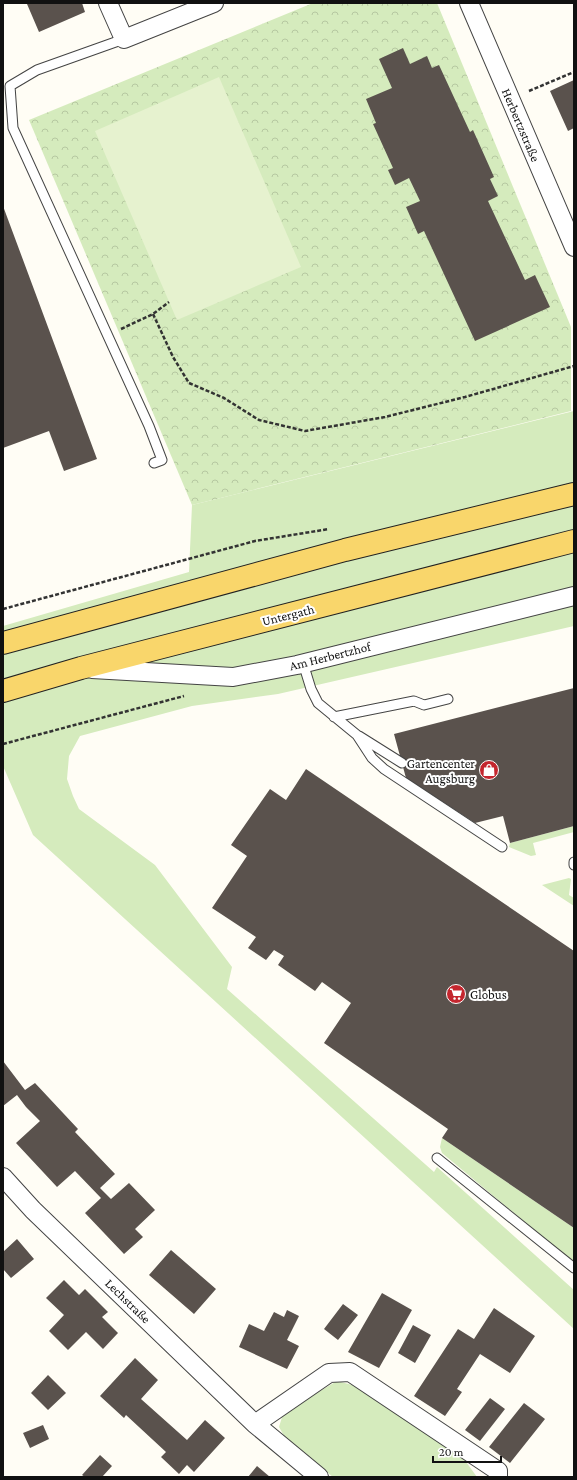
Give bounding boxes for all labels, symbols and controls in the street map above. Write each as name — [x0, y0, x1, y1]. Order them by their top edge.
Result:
street label: Herbertzstraße — [499, 86, 543, 164]
street label: Untergath — [260, 601, 316, 629]
street label: Am Herbertzhof — [288, 638, 373, 673]
place label: Gartencenter Augsburg — [407, 756, 476, 786]
shop icon: Gartencenter Augsburg — [478, 759, 500, 781]
supermarket icon: Globus — [445, 983, 467, 1005]
place label: Globus — [470, 987, 507, 1002]
street label: Lechstraße — [102, 1276, 154, 1326]
scale bar — [433, 1438, 501, 1464]
text: 20 m — [439, 1445, 464, 1459]

